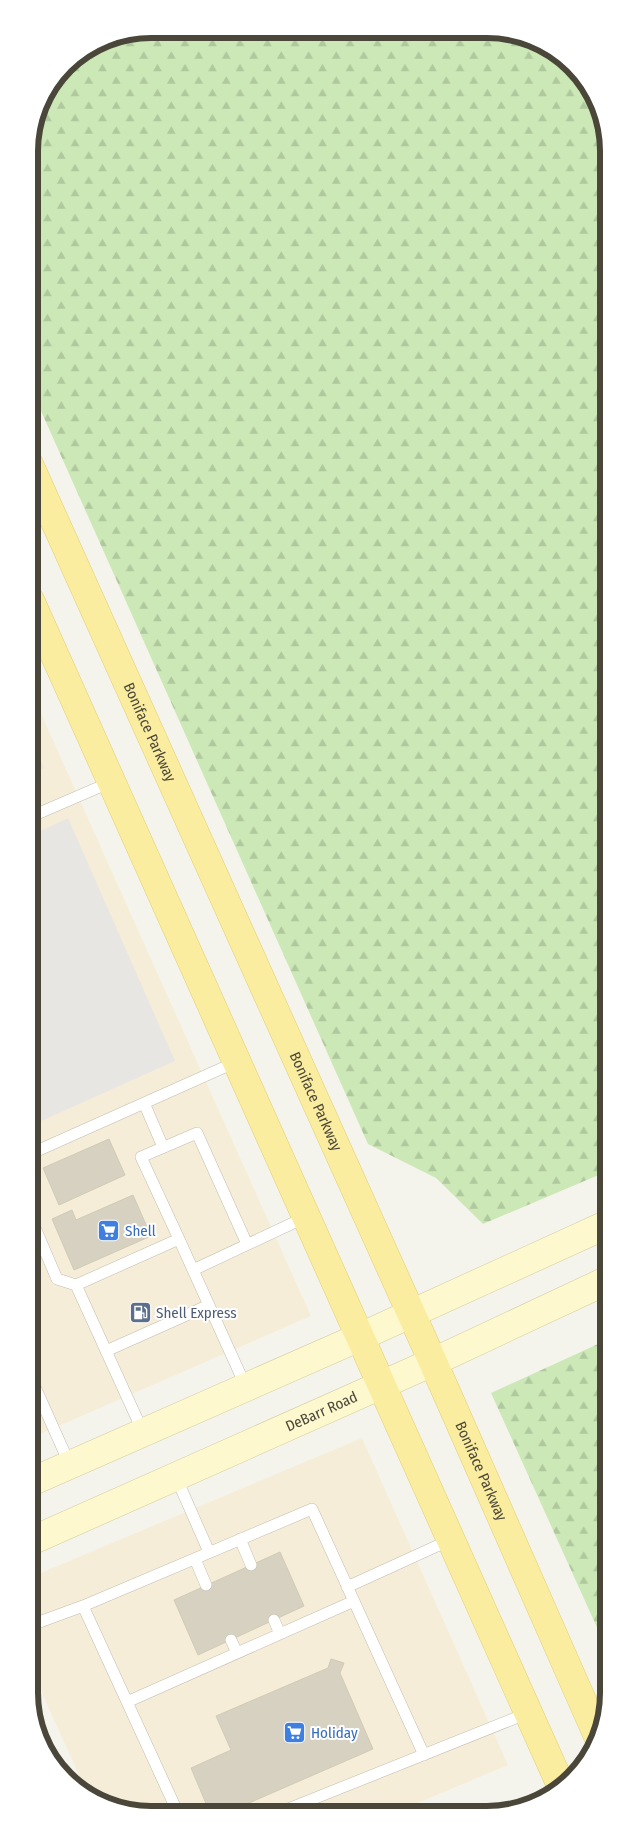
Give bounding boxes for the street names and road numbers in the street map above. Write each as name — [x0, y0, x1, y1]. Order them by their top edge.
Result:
street label: Boniface Parkway — [120, 680, 180, 785]
street label: Boniface Parkway — [286, 1049, 346, 1154]
street label: DeBarr Road — [283, 1388, 360, 1436]
street label: Boniface Parkway — [451, 1419, 511, 1524]

